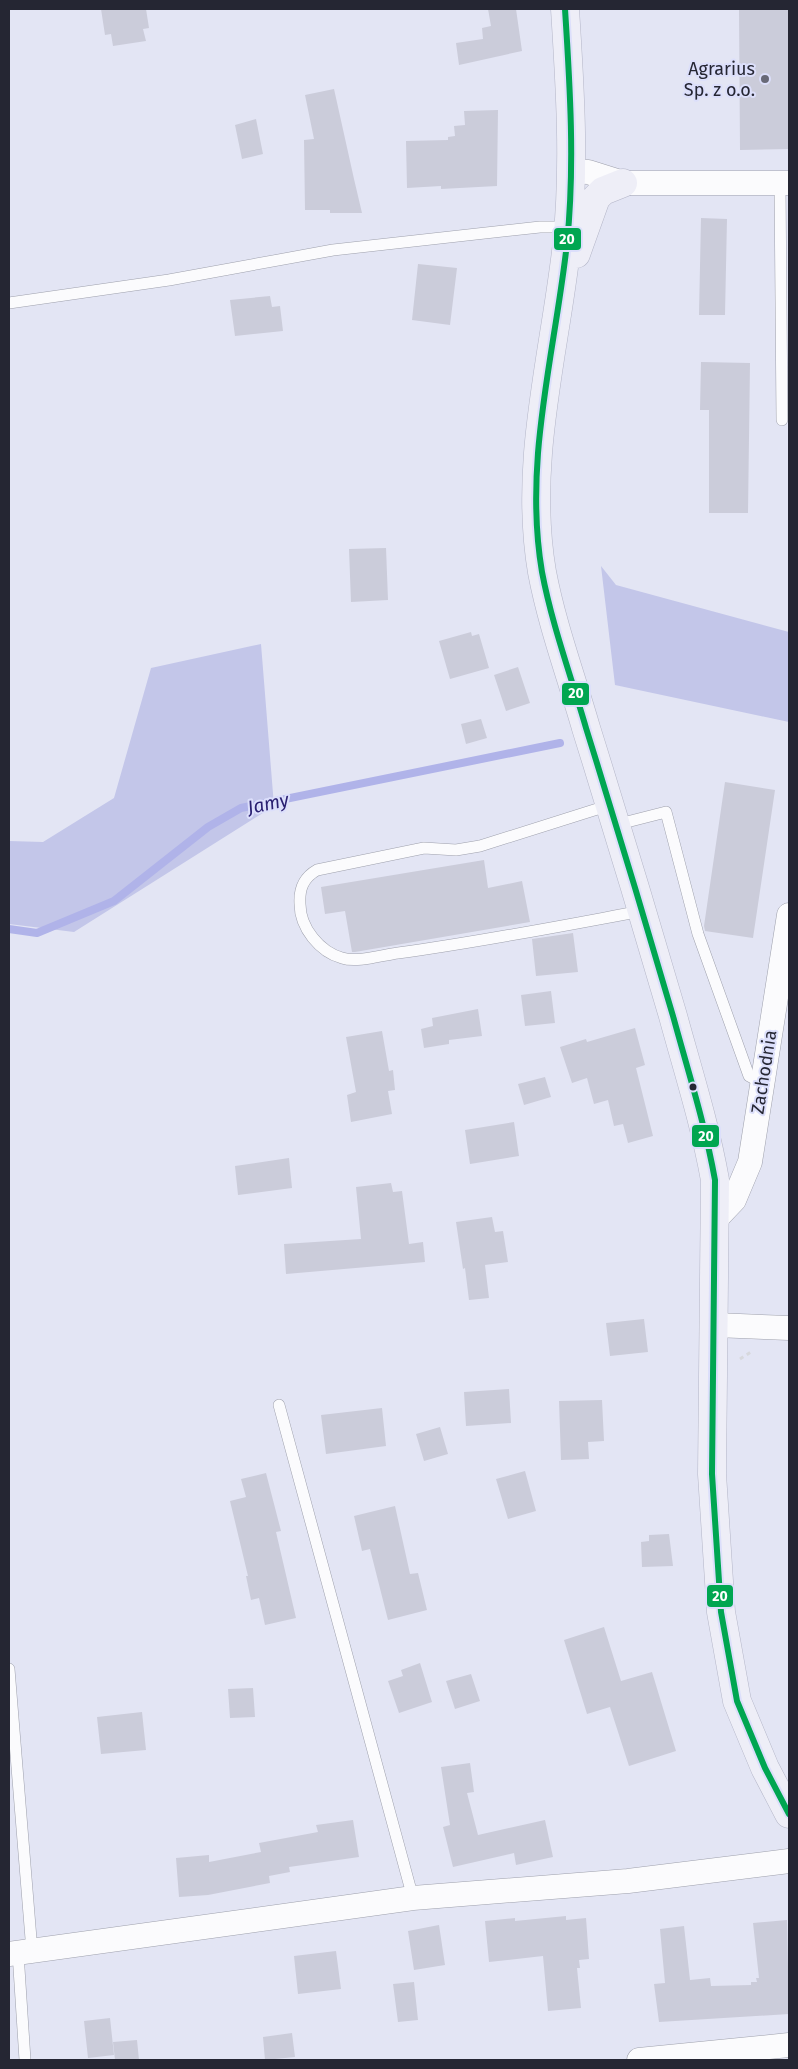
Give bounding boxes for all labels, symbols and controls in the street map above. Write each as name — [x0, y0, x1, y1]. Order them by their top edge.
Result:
place label: Agrarius Sp. z o.o. — [684, 58, 755, 101]
marker: Agrarius Sp. z o.o. — [759, 73, 771, 85]
line badge: 20 — [553, 227, 582, 251]
text: 20 — [559, 231, 575, 248]
line badge: 20 — [561, 682, 590, 706]
text: 20 — [568, 685, 584, 702]
water label: Jamy — [244, 788, 292, 819]
street label: Zachodnia — [747, 1028, 781, 1116]
unlabelled marker — [688, 1082, 698, 1092]
line badge: 20 — [691, 1124, 720, 1148]
text: 20 — [698, 1128, 714, 1145]
line badge: 20 — [706, 1584, 734, 1608]
text: 20 — [712, 1588, 728, 1605]

